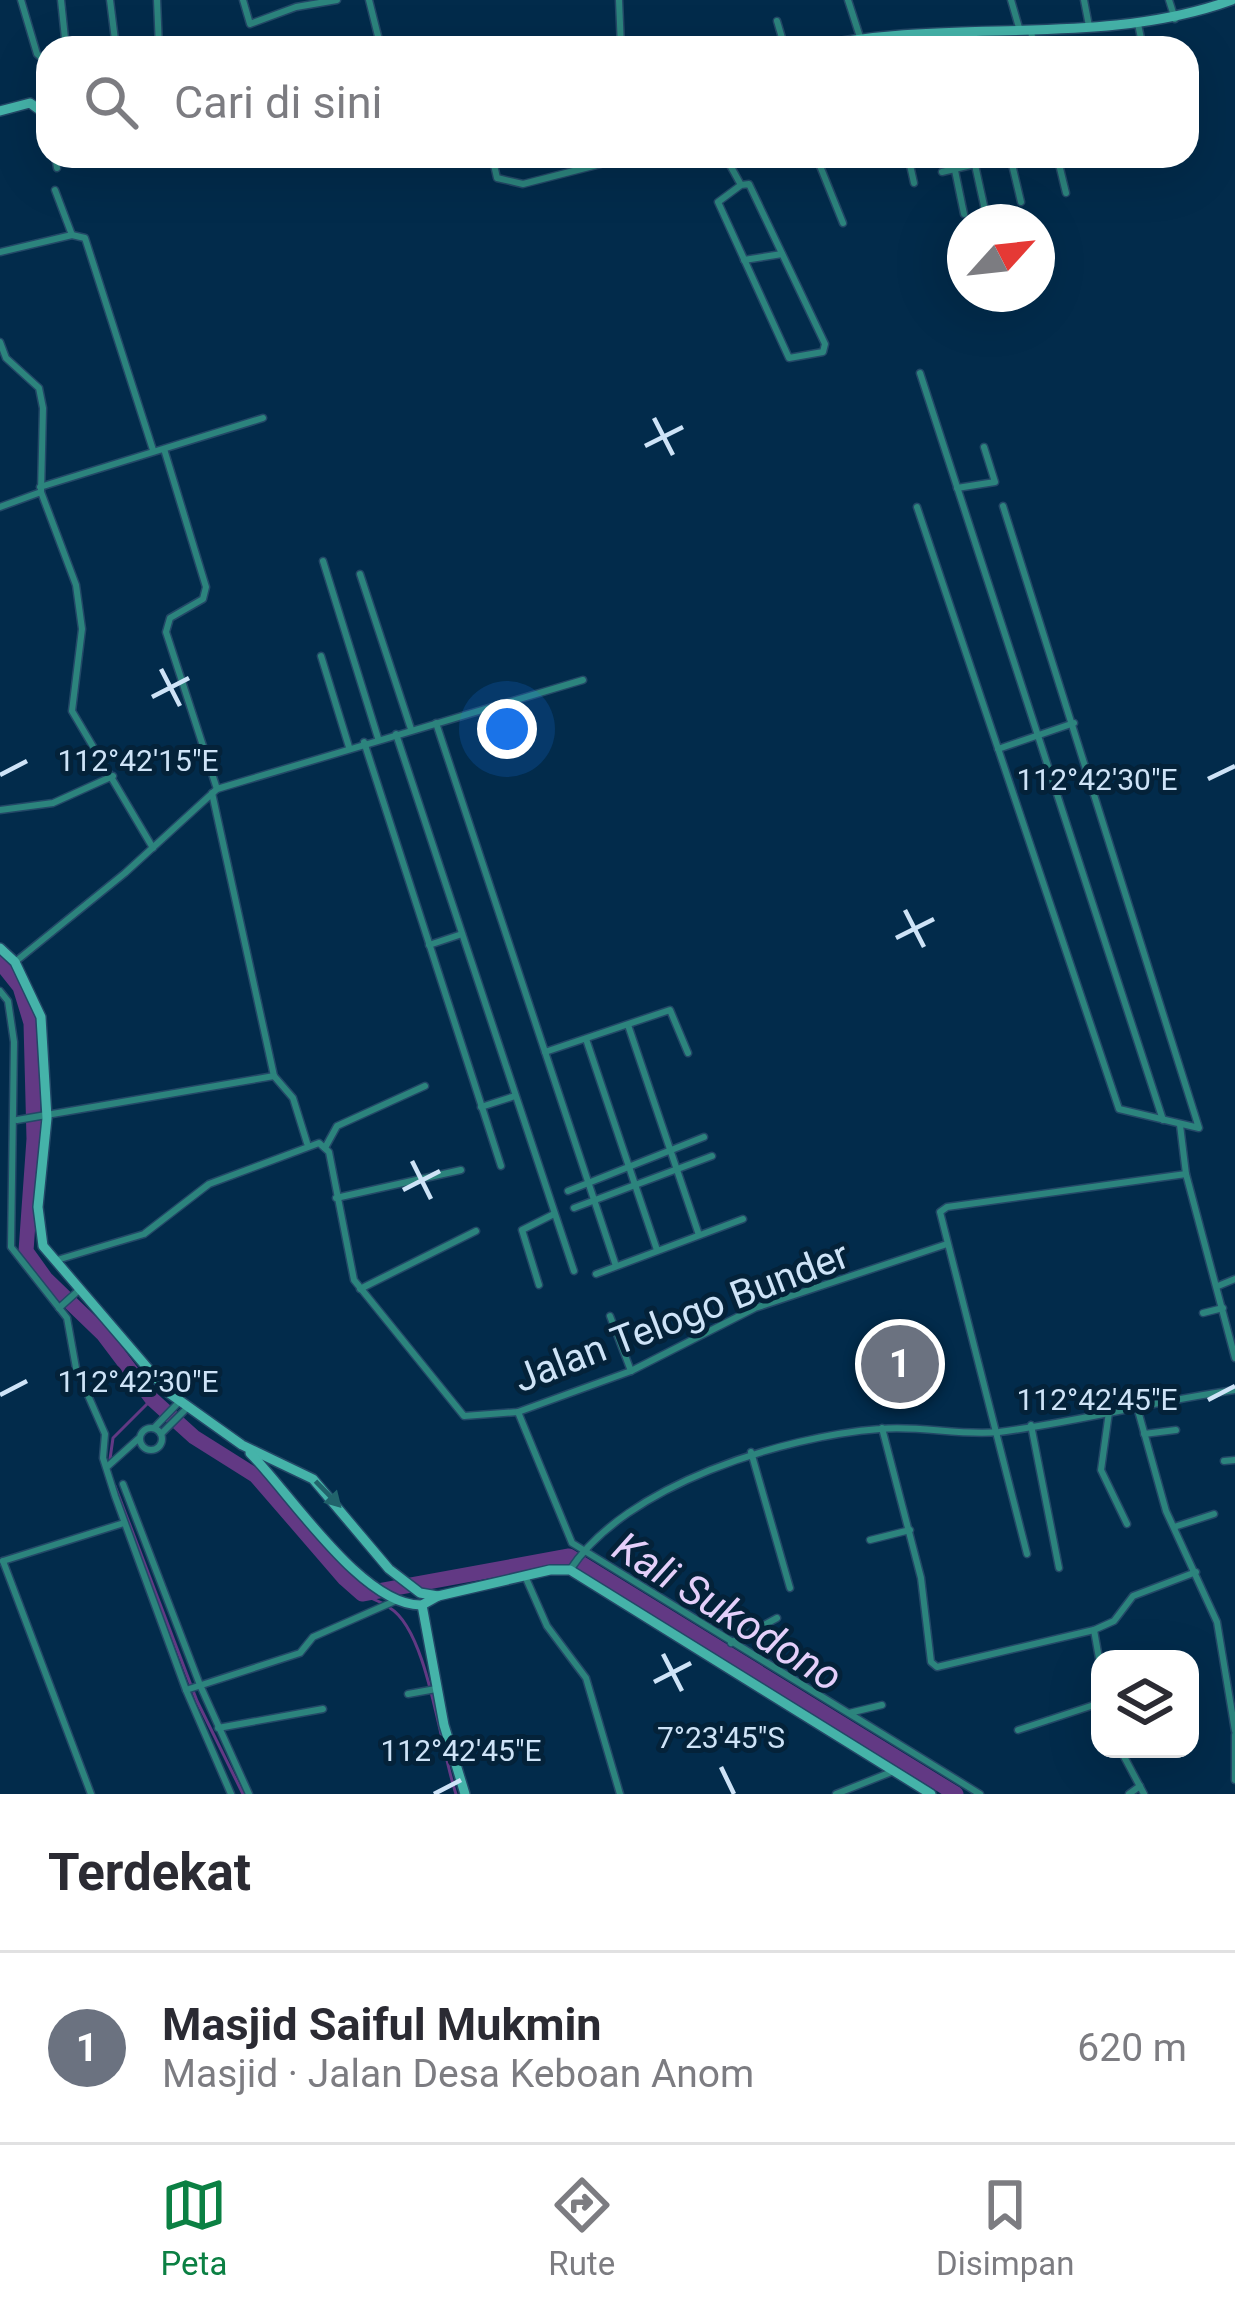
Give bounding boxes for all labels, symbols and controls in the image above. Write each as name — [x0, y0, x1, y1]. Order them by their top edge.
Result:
search box — [36, 36, 1199, 168]
icon: search — [78, 69, 144, 135]
text: Cari di sini — [174, 76, 383, 129]
north arrow — [947, 204, 1055, 312]
your location — [477, 699, 537, 759]
text: 112°42'15"E — [57, 743, 219, 778]
text: 112°42'30"E — [1016, 762, 1178, 797]
street label: Jalan Telogo Bunder — [508, 1232, 855, 1402]
pin: 1 — [861, 1319, 939, 1409]
text: 112°42'30"E — [57, 1364, 219, 1399]
text: 112°42'45"E — [1016, 1382, 1178, 1417]
one-way arrow — [314, 1480, 342, 1509]
water label: Kali Sukodono — [604, 1522, 851, 1701]
map controls — [1091, 1650, 1199, 1758]
button: layers — [1091, 1650, 1199, 1758]
text: 7°23'45"S — [657, 1720, 785, 1755]
text: 112°42'45"E — [380, 1733, 542, 1768]
text: Terdekat — [48, 1843, 251, 1902]
text: Masjid Saiful Mukmin — [162, 1998, 602, 2051]
text: 1 — [76, 2025, 98, 2071]
text: 620 m — [1077, 2025, 1187, 2071]
text: Masjid · Jalan Desa Keboan Anom — [162, 2051, 754, 2097]
tab: Peta — [160, 2172, 227, 2283]
tab: Rute — [548, 2172, 615, 2283]
tab: Disimpan — [936, 2172, 1075, 2283]

